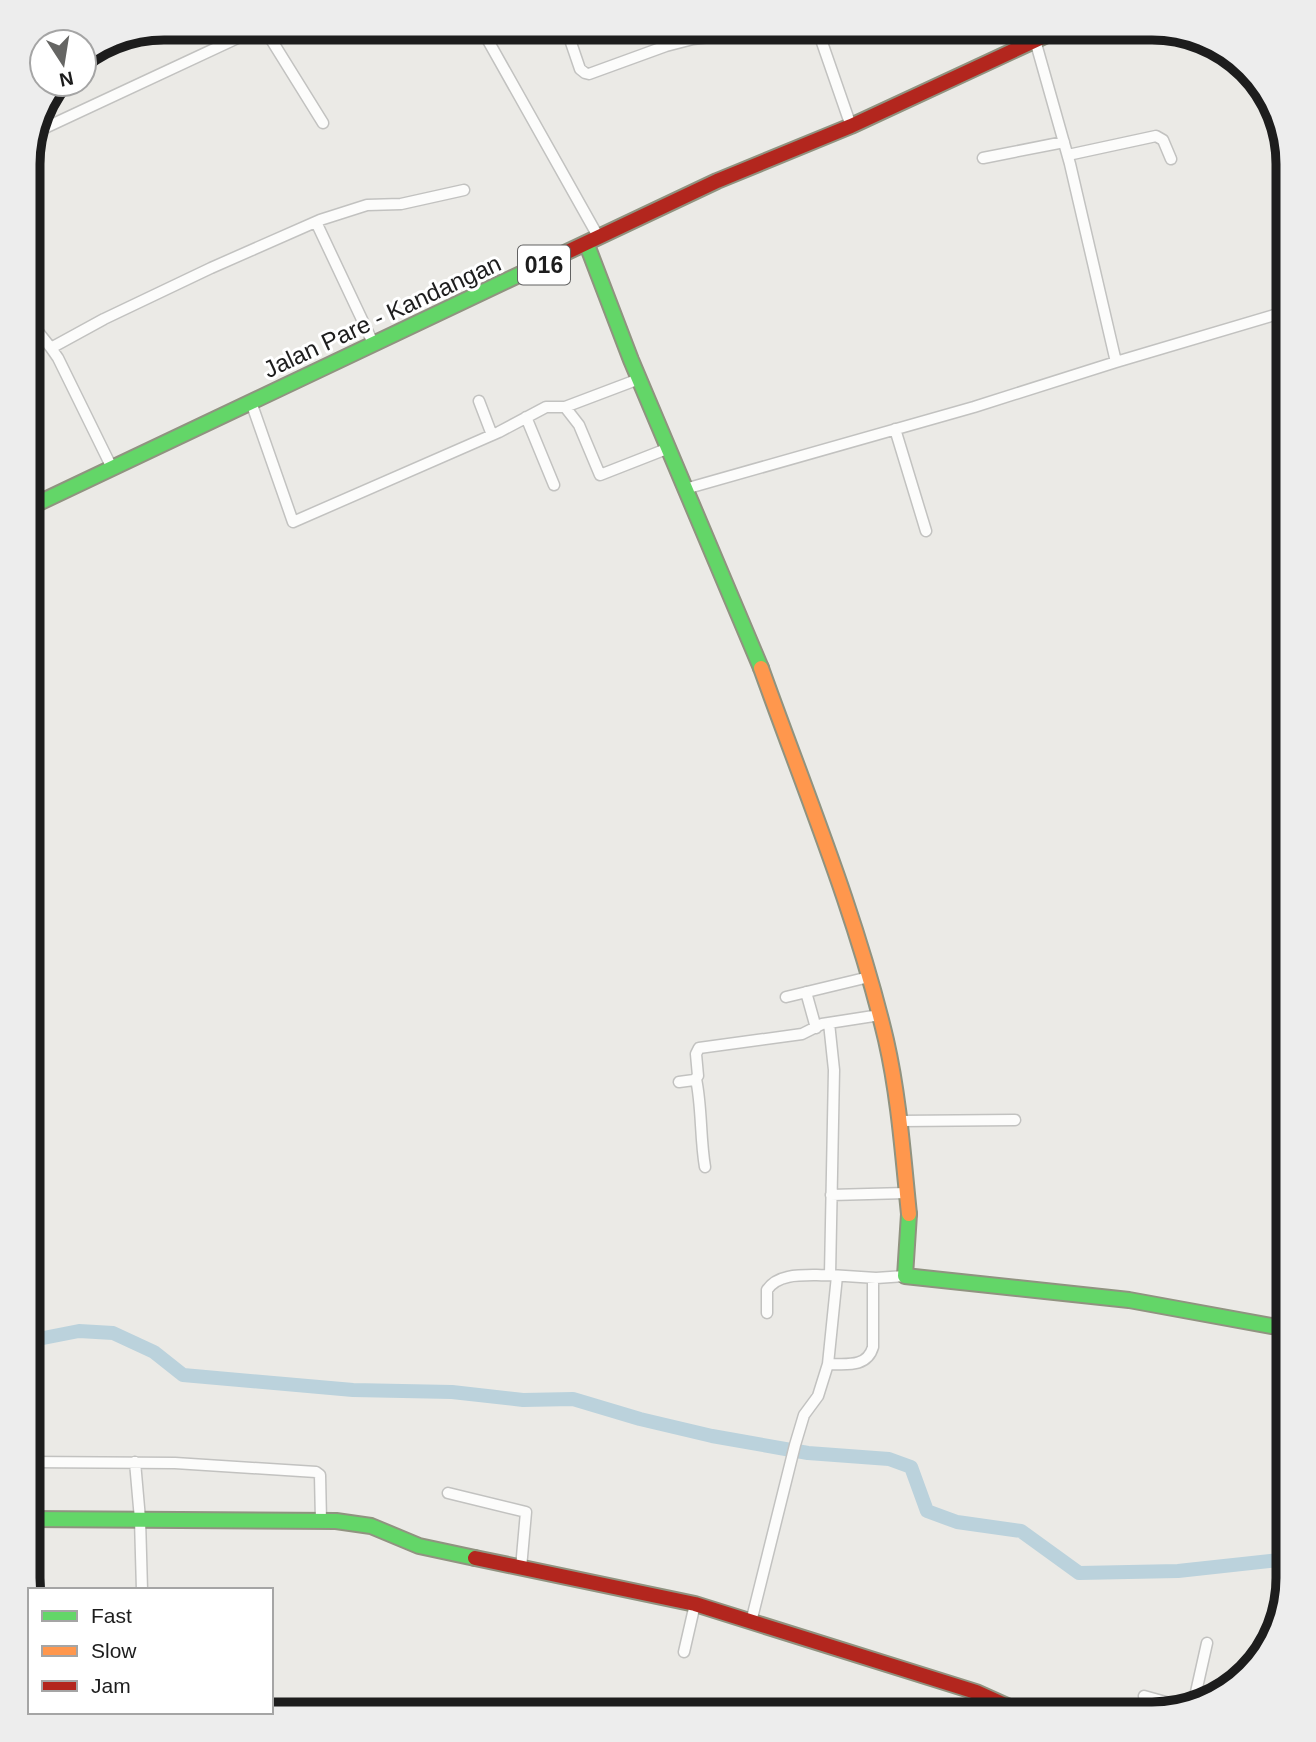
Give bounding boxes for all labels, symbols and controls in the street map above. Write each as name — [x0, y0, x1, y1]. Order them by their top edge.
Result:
north arrow — [28, 28, 98, 98]
text: N — [58, 67, 75, 91]
road number: 016 — [518, 246, 570, 284]
street label: Jalan Pare - Kandangan — [259, 249, 505, 383]
legend — [28, 1588, 273, 1714]
text: Fast — [91, 1604, 132, 1627]
text: Slow — [91, 1639, 137, 1662]
text: Jam — [91, 1674, 131, 1697]

